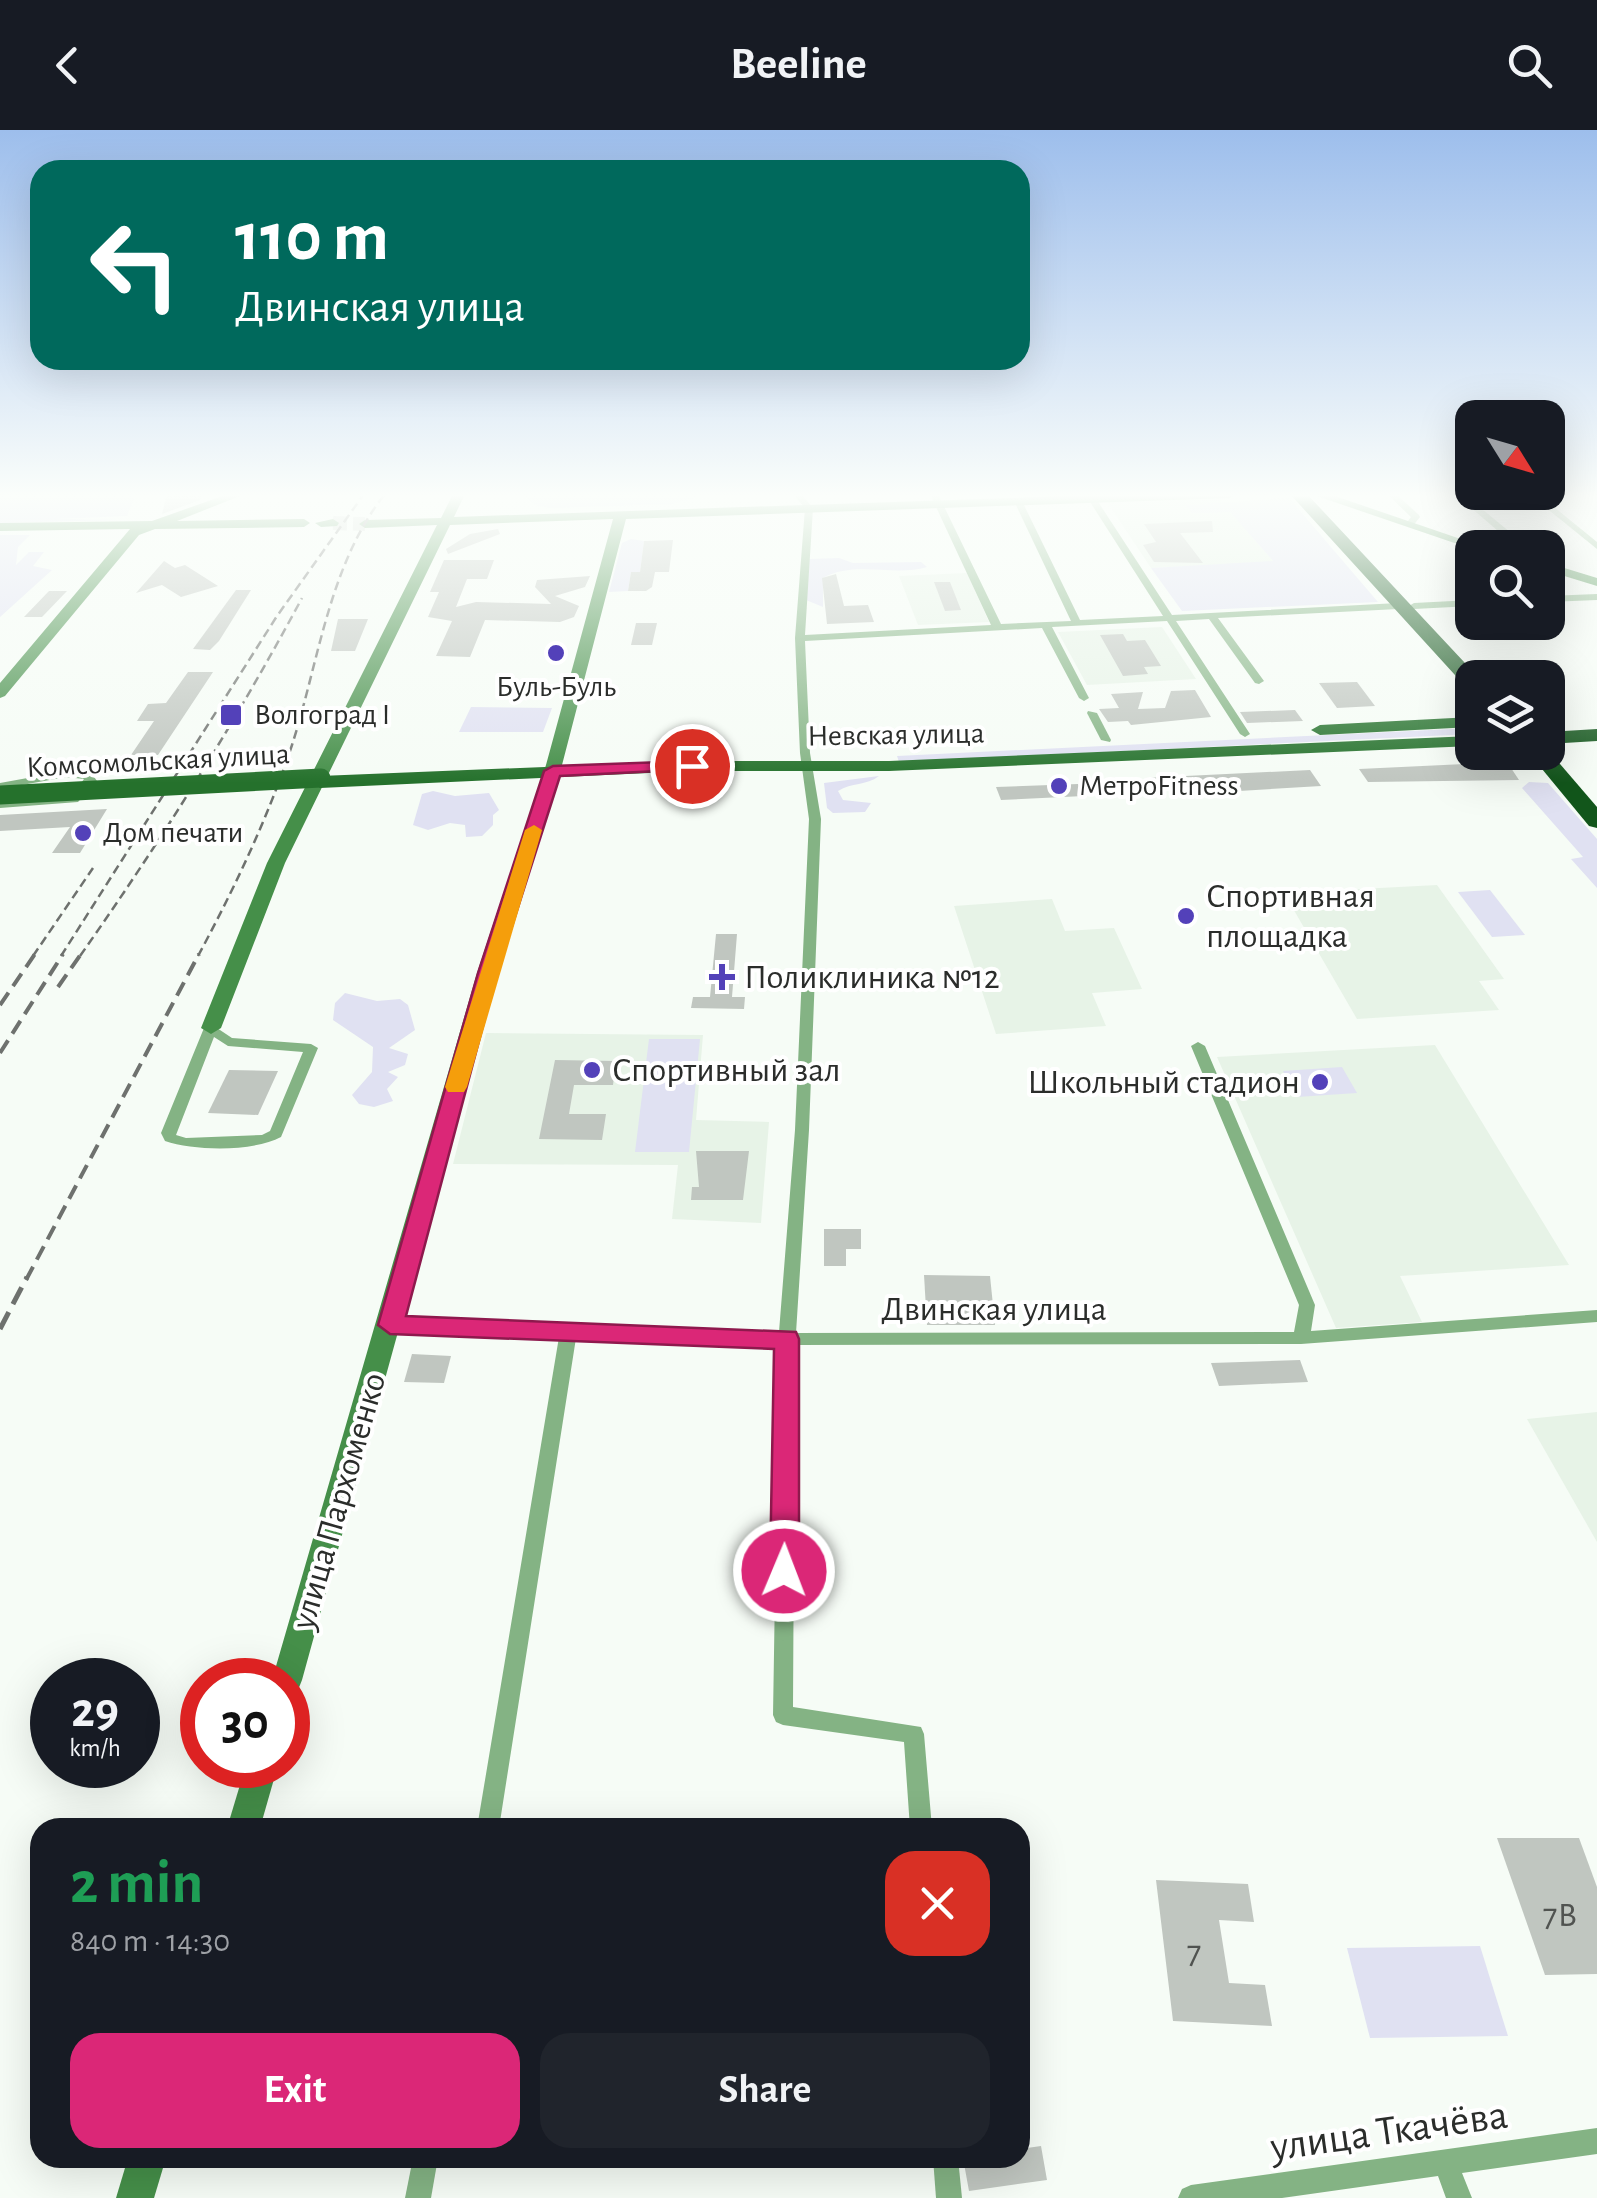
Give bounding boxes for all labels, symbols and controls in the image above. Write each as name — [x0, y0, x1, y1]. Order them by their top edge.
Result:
icon: back — [40, 38, 95, 93]
icon: search — [1502, 38, 1557, 93]
text: Beeline — [730, 42, 867, 87]
icon: left — [70, 200, 200, 330]
text: 110 m — [235, 203, 389, 273]
text: Двинская улица — [235, 285, 525, 330]
north arrow — [1455, 400, 1565, 510]
map controls — [1455, 400, 1565, 770]
button: search — [1455, 530, 1565, 640]
marker: Буль-Буль — [545, 642, 567, 664]
button: layers — [1455, 660, 1565, 770]
place label: Буль-Буль — [496, 672, 616, 702]
place label: Волгоград I — [254, 700, 390, 730]
marker: Волгоград I — [218, 702, 244, 728]
street label: Невская улица — [807, 718, 985, 752]
pin — [650, 724, 735, 809]
street label: Комсомольская улица — [26, 739, 290, 783]
icon: arrive — [665, 739, 720, 794]
place label: МетроFitness — [1079, 771, 1239, 801]
marker: МетроFitness — [1048, 775, 1070, 797]
place label: Дом печати — [103, 818, 243, 848]
marker: Дом печати — [72, 822, 94, 844]
place label: Спортивная площадка — [1206, 879, 1375, 954]
marker: Спортивная площадка — [1175, 905, 1197, 927]
place label: Поликлиника №12 — [744, 960, 1000, 995]
marker: Поликлиника №12 — [709, 964, 735, 990]
place label: Спортивный зал — [612, 1053, 841, 1088]
marker: Спортивный зал — [581, 1059, 603, 1081]
place label: Школьный стадион — [1027, 1065, 1300, 1100]
marker: Школьный стадион — [1309, 1071, 1331, 1093]
street label: Двинская улица — [881, 1292, 1107, 1327]
street label: улица Пархоменко — [285, 1369, 392, 1634]
position arrow — [732, 1519, 836, 1623]
speed limit sign: 30 — [180, 1658, 310, 1788]
text: 29 — [71, 1686, 119, 1736]
text: km/h — [69, 1736, 121, 1761]
button: close — [885, 1851, 990, 1956]
text: 2 min — [70, 1854, 203, 1914]
house number: 7В — [1543, 1898, 1577, 1933]
text: 840 m · 14:30 — [70, 1925, 230, 1957]
house number: 7 — [1187, 1935, 1201, 1970]
button: Exit — [70, 2033, 520, 2148]
button: Share — [540, 2033, 990, 2148]
street label: улица Ткачёва — [1267, 2094, 1510, 2169]

